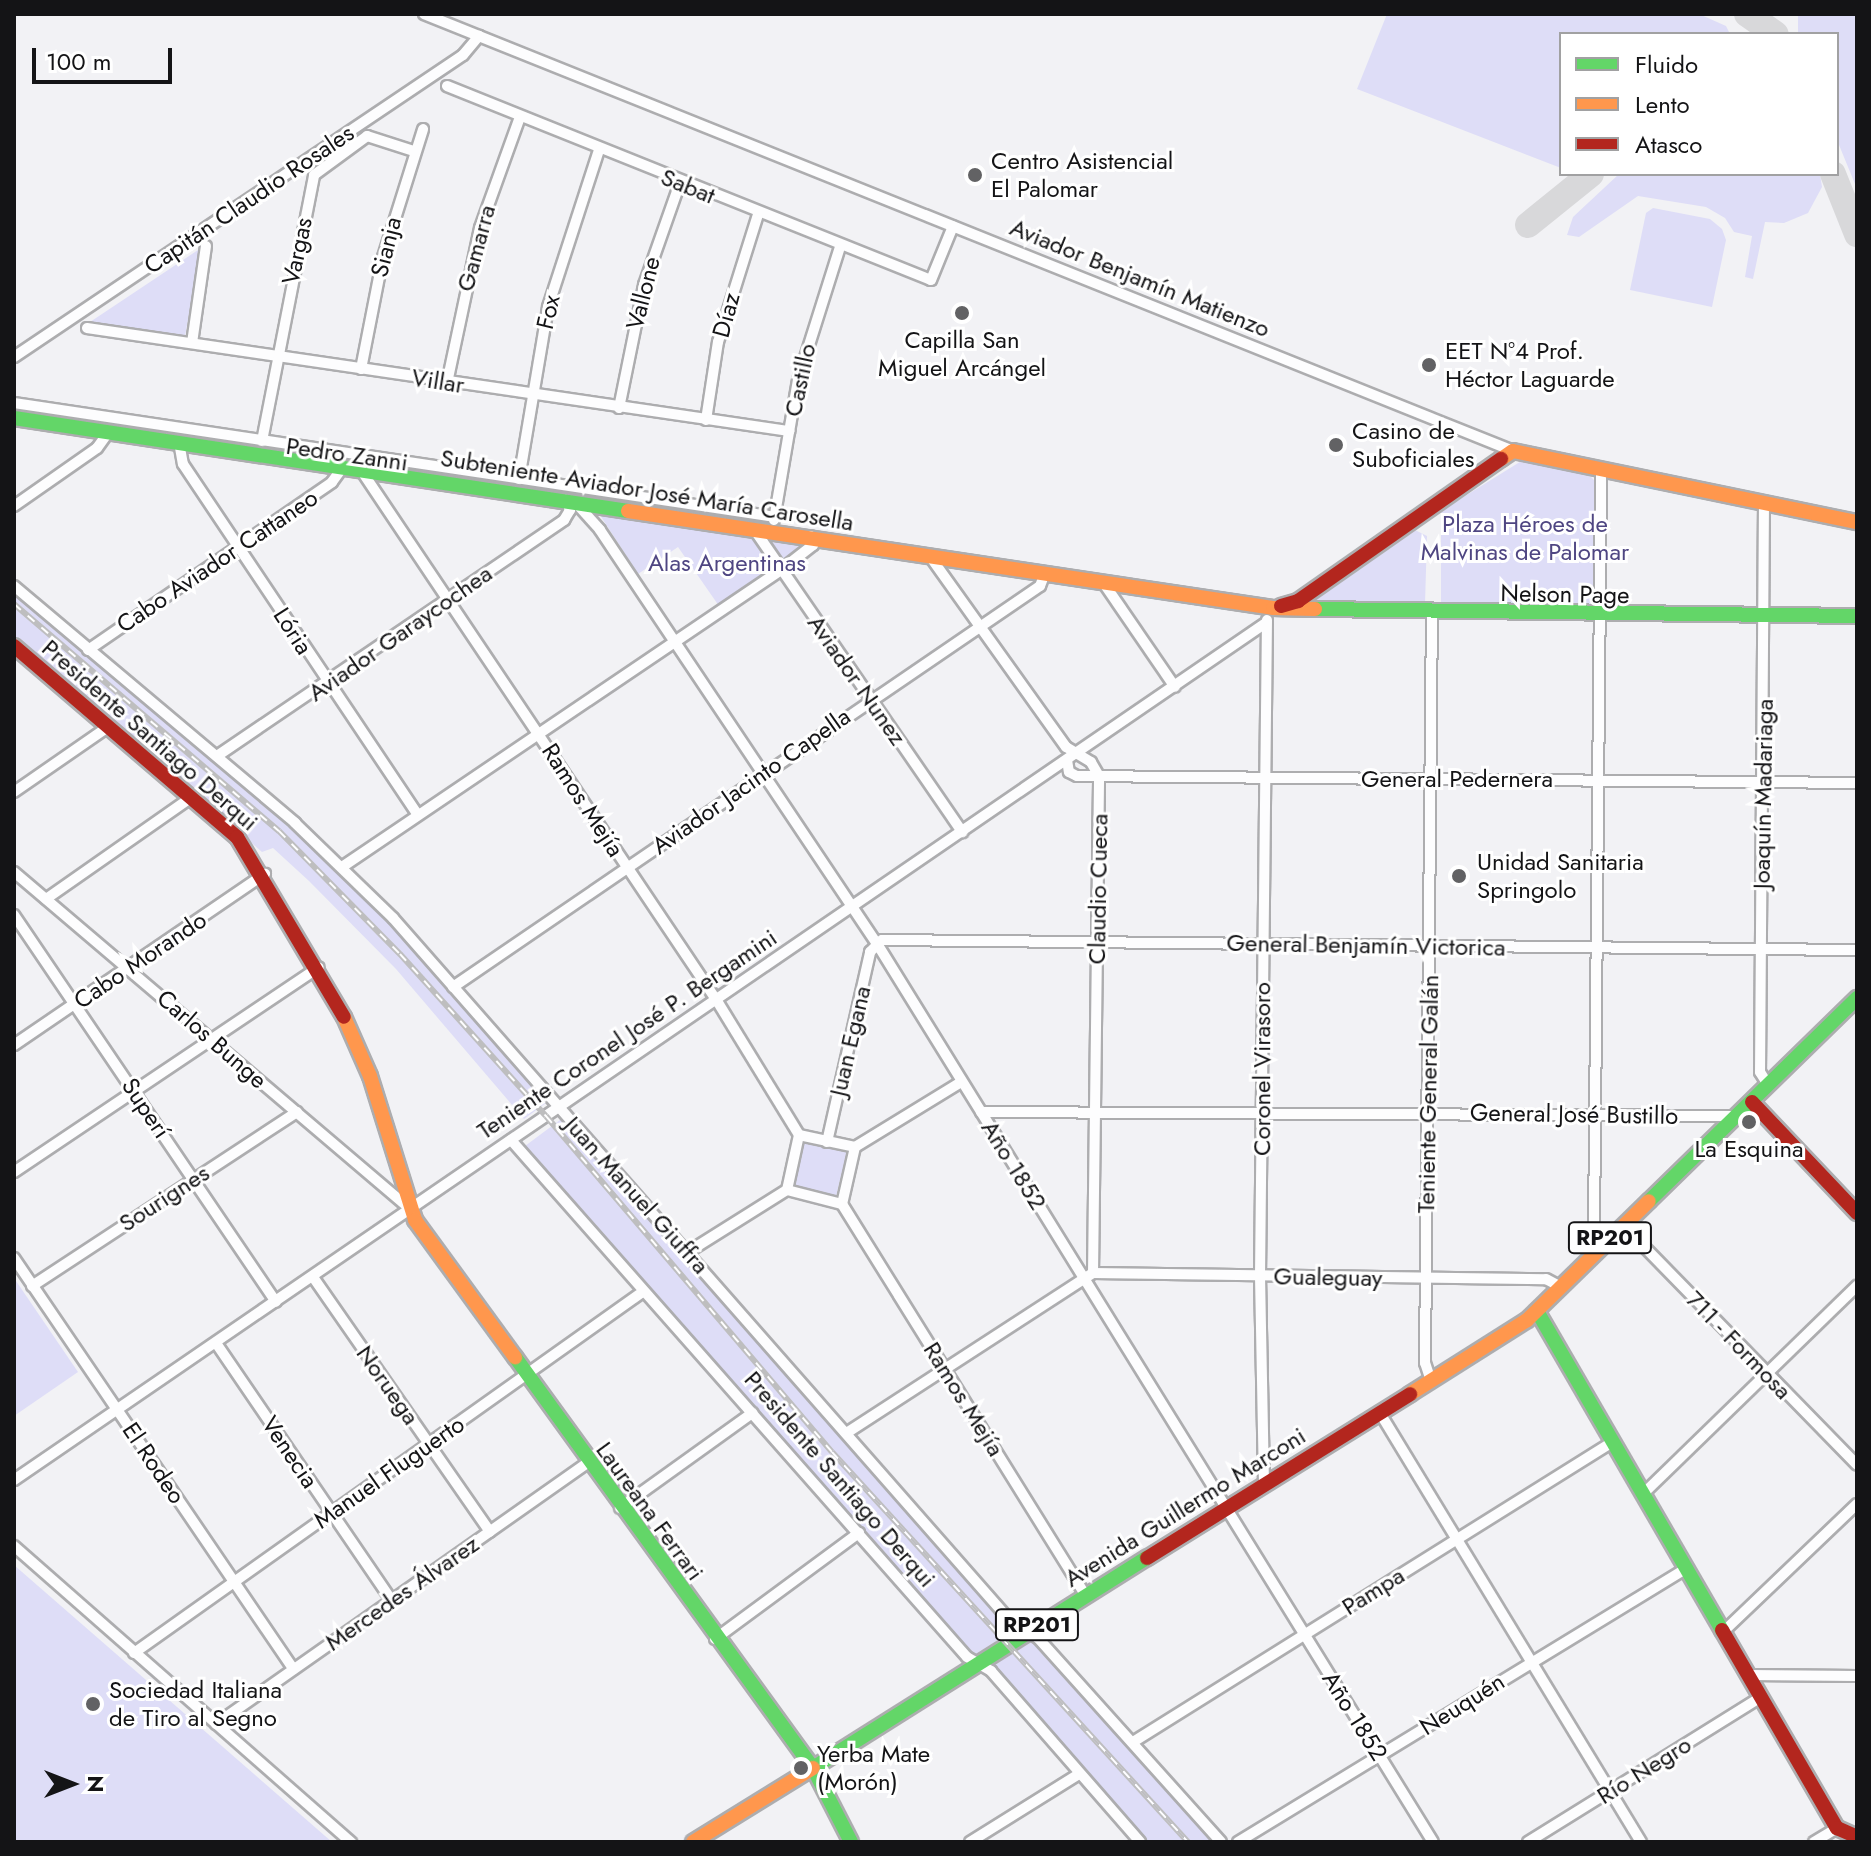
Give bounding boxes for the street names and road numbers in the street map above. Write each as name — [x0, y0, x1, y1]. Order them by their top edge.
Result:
street label: Capitán Claudio Rosales — [139, 118, 359, 280]
street label: Sabat — [657, 162, 719, 210]
street label: Gamarra — [451, 202, 501, 294]
street label: Aviador Benjamín Matienzo — [1006, 213, 1274, 343]
street label: Sianja — [365, 214, 407, 280]
street label: Vargas — [276, 215, 318, 287]
street label: Vallone — [620, 254, 666, 332]
street label: Díaz — [706, 289, 746, 341]
street label: Fox — [530, 292, 566, 332]
street label: Castillo — [778, 341, 822, 419]
street label: Villar — [410, 363, 466, 399]
street label: Pedro Zanni — [284, 431, 410, 477]
street label: Subteniente Aviador José María Carosella — [438, 443, 856, 537]
street label: Cabo Aviador Cattaneo — [111, 483, 323, 639]
street label: Aviador Garaycochea — [303, 559, 497, 707]
street label: Nelson Page — [1500, 578, 1630, 610]
street label: Lória — [267, 602, 319, 660]
street label: Aviador Nunez — [802, 609, 912, 751]
street label: Presidente Santiago Derqui — [36, 633, 264, 837]
street label: Joaquín Madariaga — [1747, 699, 1779, 889]
street label: Aviador Jacinto Capella — [646, 702, 856, 860]
street label: Ramos Mejía — [536, 738, 630, 862]
street label: General Pedernera — [1361, 765, 1553, 793]
street label: Claudio Cueca — [1082, 813, 1114, 965]
street label: Cabo Morando — [68, 905, 212, 1015]
street label: Teniente Coronel José P. Bergamini — [472, 923, 782, 1145]
street label: General Benjamín Victorica — [1226, 928, 1506, 962]
street label: Teniente General Galán — [1412, 974, 1444, 1214]
street label: Coronel Virasoro — [1248, 982, 1276, 1156]
street label: Carlos Bunge — [151, 983, 273, 1095]
street label: Juan Egana — [823, 983, 877, 1099]
street label: Superí — [116, 1072, 176, 1144]
street label: General José Bustillo — [1470, 1098, 1678, 1130]
street label: Juan Manuel Giuffra — [559, 1110, 715, 1280]
street label: Año 1852 — [975, 1115, 1053, 1215]
street label: Sourignes — [114, 1158, 214, 1238]
road number: RP201 — [1566, 1220, 1654, 1256]
street label: Gualeguay — [1273, 1262, 1383, 1292]
street label: 711 - Formosa — [1680, 1285, 1798, 1405]
street label: Ramos Mejía — [918, 1337, 1010, 1461]
street label: Noruega — [350, 1340, 426, 1430]
street label: Presidente Santiago Derqui — [738, 1365, 942, 1593]
street label: Manuel Fluguerto — [308, 1409, 470, 1535]
street label: Venecia — [256, 1411, 324, 1493]
street label: El Rodeo — [116, 1417, 192, 1509]
street label: Avenida Guillermo Marconi — [1059, 1421, 1311, 1593]
street label: Laureana Ferrari — [590, 1436, 710, 1586]
street label: Mercedes Álvarez — [320, 1529, 484, 1657]
street label: Pampa — [1337, 1561, 1409, 1621]
road number: RP201 — [993, 1607, 1081, 1643]
street label: Año 1852 — [1316, 1666, 1394, 1766]
street label: Neuquén — [1414, 1667, 1510, 1741]
street label: Río Negro — [1592, 1730, 1696, 1810]

